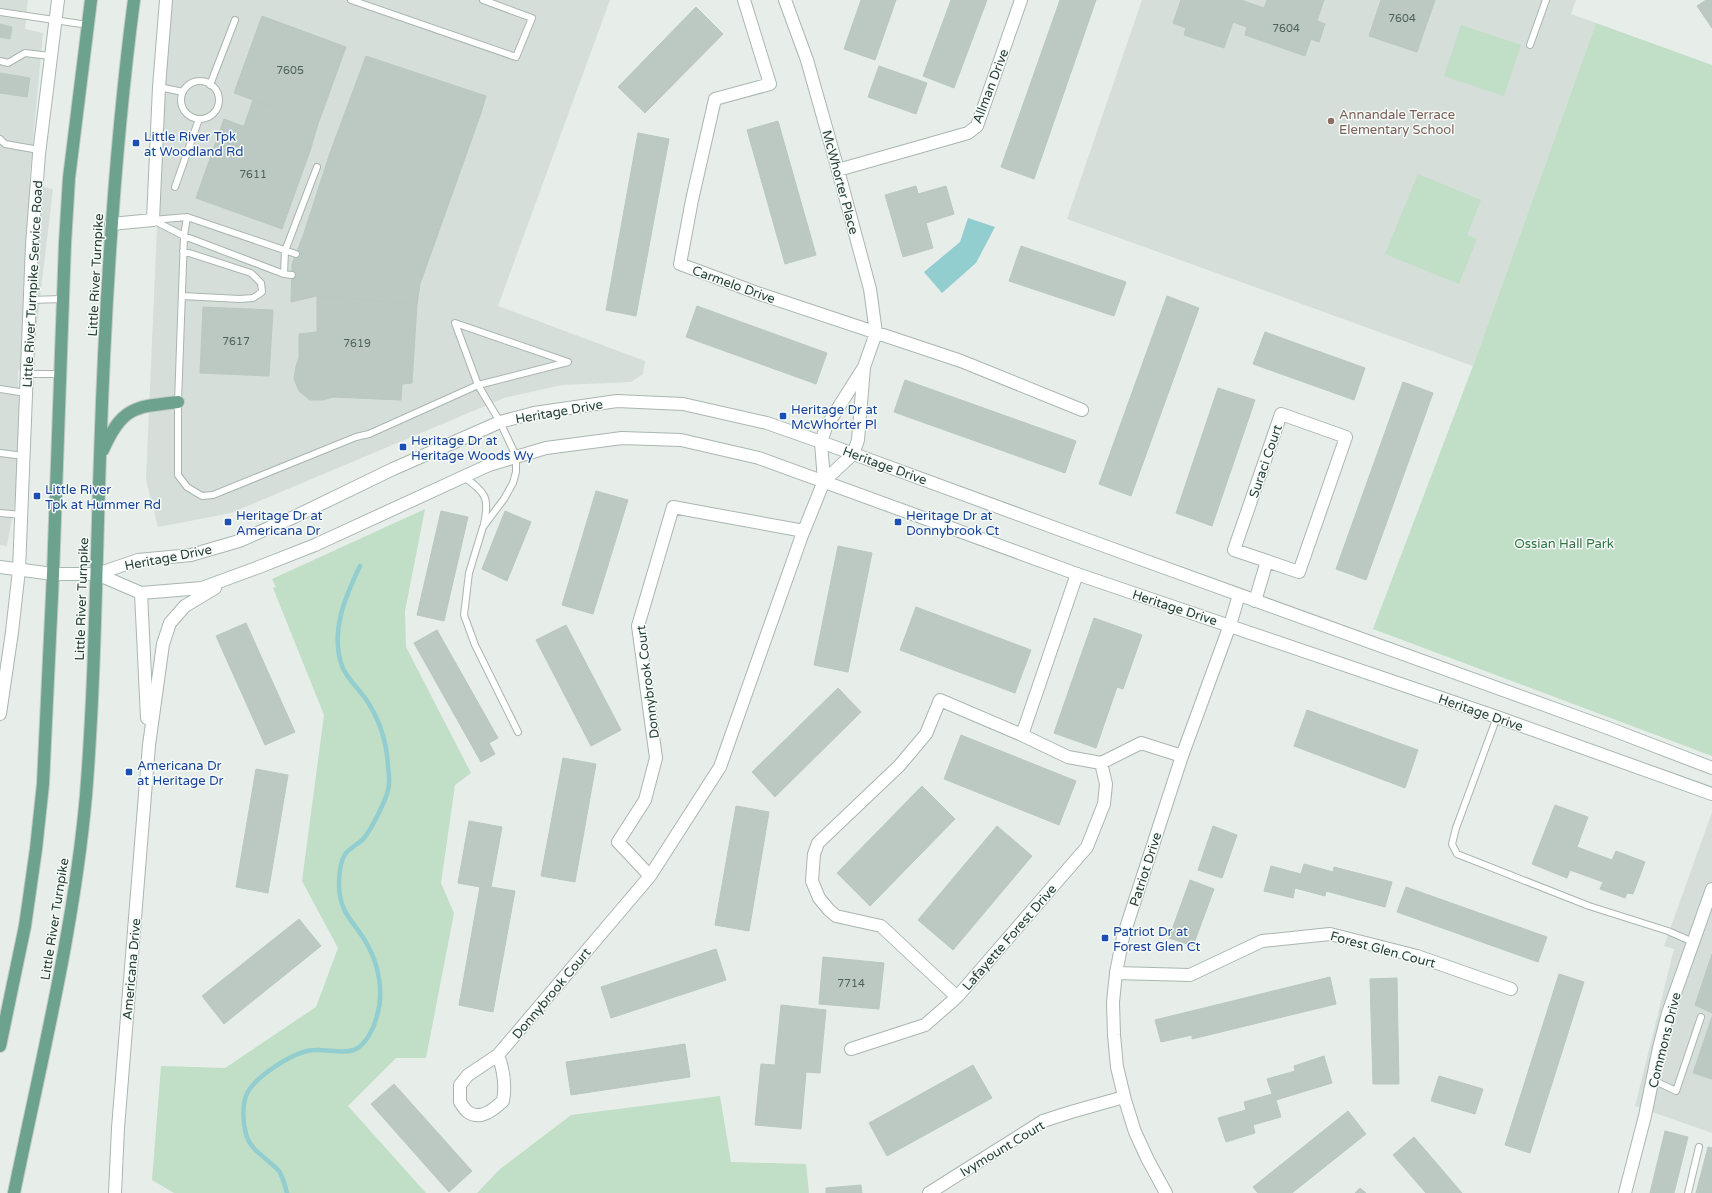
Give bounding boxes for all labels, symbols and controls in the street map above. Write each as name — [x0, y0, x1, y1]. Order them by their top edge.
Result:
house number: 7604 — [1388, 12, 1416, 25]
house number: 7604 — [1272, 22, 1300, 35]
street label: Allman Drive — [969, 47, 1012, 126]
house number: 7605 — [276, 64, 304, 77]
place label: Annandale Terrace Elementary School — [1339, 107, 1455, 138]
marker: Annandale Terrace Elementary School — [1326, 116, 1336, 126]
street label: McWhorter Place — [818, 128, 862, 236]
place label: Little River Tpk at Woodland Rd — [144, 129, 244, 160]
marker: Little River Tpk at Woodland Rd — [131, 138, 141, 148]
house number: 7611 — [239, 168, 267, 181]
street label: Little River Turnpike Service Road — [20, 180, 46, 388]
street label: Little River Turnpike — [85, 213, 107, 337]
street label: Carmelo Drive — [690, 263, 777, 307]
house number: 7617 — [222, 335, 250, 348]
house number: 7619 — [343, 337, 371, 350]
street label: Heritage Drive — [514, 396, 604, 428]
place label: Heritage Dr at McWhorter Pl — [791, 402, 878, 433]
marker: Heritage Dr at McWhorter Pl — [778, 411, 788, 421]
street label: Suraci Court — [1246, 423, 1286, 500]
place label: Heritage Dr at Heritage Woods Wy — [411, 433, 534, 464]
marker: Heritage Dr at Heritage Woods Wy — [398, 442, 408, 452]
street label: Heritage Drive — [840, 443, 929, 489]
place label: Little River Tpk at Hummer Rd — [45, 482, 161, 513]
marker: Little River Tpk at Hummer Rd — [32, 491, 42, 501]
place label: Heritage Dr at Americana Dr — [236, 508, 323, 539]
place label: Heritage Dr at Donnybrook Ct — [906, 508, 999, 539]
marker: Heritage Dr at Americana Dr — [223, 517, 233, 527]
marker: Heritage Dr at Donnybrook Ct — [893, 517, 903, 527]
park label: Ossian Hall Park — [1514, 536, 1614, 552]
street label: Little River Turnpike — [72, 537, 92, 661]
street label: Heritage Drive — [123, 542, 213, 574]
street label: Heritage Drive — [1130, 587, 1219, 629]
street label: Donnybrook Court — [633, 624, 663, 739]
street label: Heritage Drive — [1436, 691, 1525, 735]
place label: Americana Dr at Heritage Dr — [137, 758, 224, 789]
marker: Americana Dr at Heritage Dr — [124, 767, 134, 777]
street label: Patriot Drive — [1126, 830, 1165, 908]
street label: Little River Turnpike — [37, 857, 73, 981]
street label: Lafayette Forest Drive — [959, 881, 1060, 994]
street label: Americana Drive — [120, 918, 144, 1021]
place label: Patriot Dr at Forest Glen Ct — [1113, 924, 1200, 955]
street label: Forest Glen Court — [1328, 928, 1437, 972]
marker: Patriot Dr at Forest Glen Ct — [1100, 933, 1110, 943]
street label: Donnybrook Court — [509, 945, 595, 1042]
house number: 7714 — [837, 977, 865, 990]
street label: Commons Drive — [1645, 991, 1685, 1090]
street label: Ivymount Court — [957, 1117, 1048, 1180]

